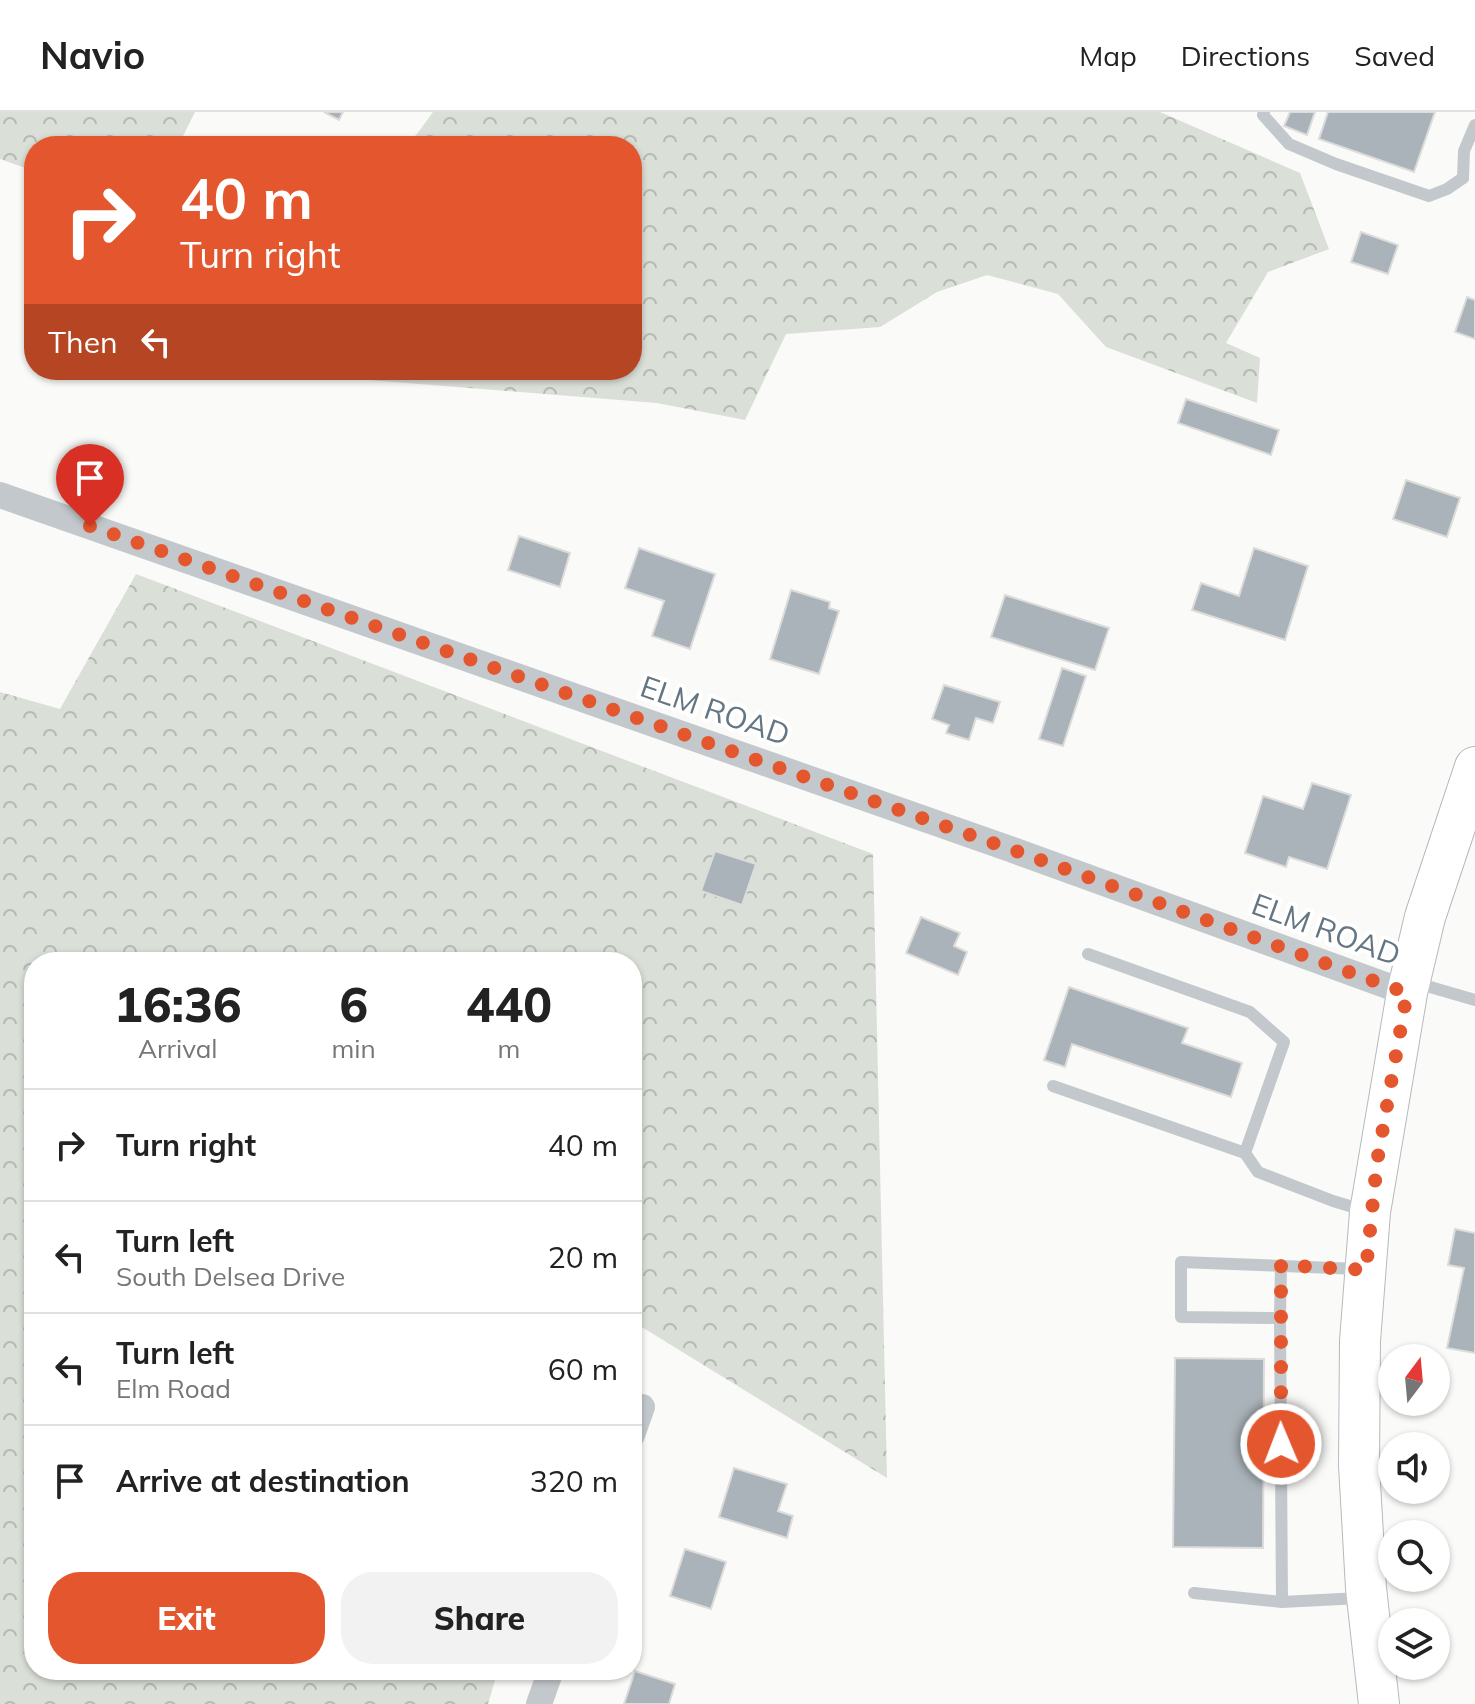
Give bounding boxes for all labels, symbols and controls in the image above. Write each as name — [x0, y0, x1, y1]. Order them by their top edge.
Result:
text: Navio — [40, 31, 145, 79]
text: Map — [1079, 38, 1137, 73]
text: Directions — [1181, 38, 1310, 73]
text: Saved — [1354, 38, 1435, 73]
text: 40 m — [180, 163, 313, 233]
icon: right — [48, 168, 152, 272]
text: Turn right — [180, 232, 341, 277]
icon: left — [134, 320, 178, 364]
text: Then — [48, 323, 118, 361]
pin — [56, 444, 124, 526]
icon: arrive — [68, 456, 112, 500]
street label: ELM ROAD — [636, 667, 795, 753]
street label: ELM ROAD — [1247, 885, 1406, 973]
text: 16:36 — [114, 974, 242, 1034]
text: 6 — [339, 974, 368, 1034]
text: 440 — [466, 974, 552, 1034]
text: Arrival — [138, 1032, 218, 1065]
text: min — [332, 1032, 376, 1065]
text: m — [497, 1032, 520, 1065]
icon: right — [48, 1123, 92, 1167]
text: Turn right — [116, 1126, 256, 1164]
text: 40 m — [548, 1126, 618, 1164]
text: Turn left — [116, 1222, 234, 1260]
icon: left — [48, 1235, 92, 1279]
text: 20 m — [548, 1238, 618, 1276]
text: South Delsea Drive — [116, 1260, 345, 1293]
text: Turn left — [116, 1334, 234, 1372]
north arrow — [1378, 1344, 1450, 1416]
map controls — [1378, 1344, 1450, 1680]
icon: left — [48, 1347, 92, 1391]
text: 60 m — [548, 1350, 618, 1388]
text: Elm Road — [116, 1372, 231, 1405]
position arrow — [1239, 1402, 1323, 1486]
button: sound — [1378, 1432, 1450, 1504]
icon: arrive — [48, 1459, 92, 1503]
text: Arrive at destination — [116, 1462, 410, 1500]
text: 320 m — [530, 1462, 618, 1500]
button: search — [1378, 1520, 1450, 1592]
button: Exit — [48, 1572, 325, 1664]
button: Share — [341, 1572, 618, 1664]
button: layers — [1378, 1608, 1450, 1680]

